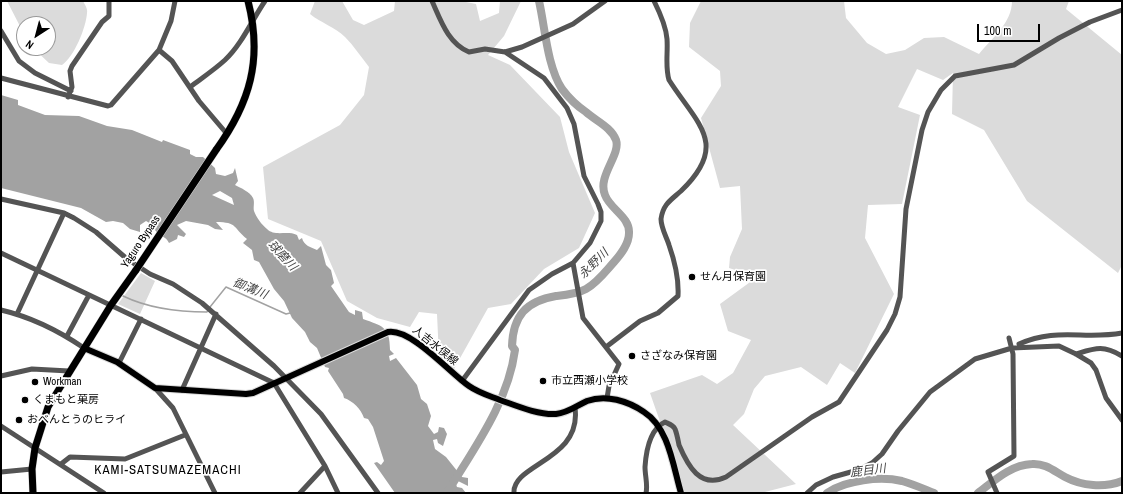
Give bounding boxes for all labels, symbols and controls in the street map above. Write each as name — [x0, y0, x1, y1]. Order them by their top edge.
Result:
north arrow — [16, 16, 56, 56]
scale bar — [979, 16, 1042, 42]
text: 100 m — [984, 23, 1011, 39]
text: N — [23, 37, 36, 52]
street label: Yaguro Bypass — [119, 213, 163, 271]
water label: 球磨川 — [264, 238, 300, 274]
water label: 永野川 — [576, 246, 612, 282]
place label: せん月保育園 — [700, 270, 766, 284]
marker: せん月保育園 — [687, 272, 697, 282]
water label: 御溝川 — [231, 276, 269, 302]
street label: 人吉水俣線 — [409, 324, 461, 368]
place label: さざなみ保育園 — [640, 349, 717, 363]
marker: さざなみ保育園 — [627, 351, 637, 361]
place label: 市立西瀬小学校 — [551, 374, 628, 388]
place label: Workman — [43, 375, 81, 389]
marker: 市立西瀬小学校 — [538, 376, 548, 386]
marker: Workman — [30, 377, 40, 387]
place label: くまもと菓房 — [33, 393, 99, 407]
marker: くまもと菓房 — [20, 395, 30, 405]
place label: おべんとうのヒライ — [27, 413, 126, 427]
marker: おべんとうのヒライ — [14, 415, 24, 425]
water label: 鹿目川 — [849, 462, 887, 480]
district label: KAMI-SATSUMAZEMACHI — [94, 463, 242, 479]

